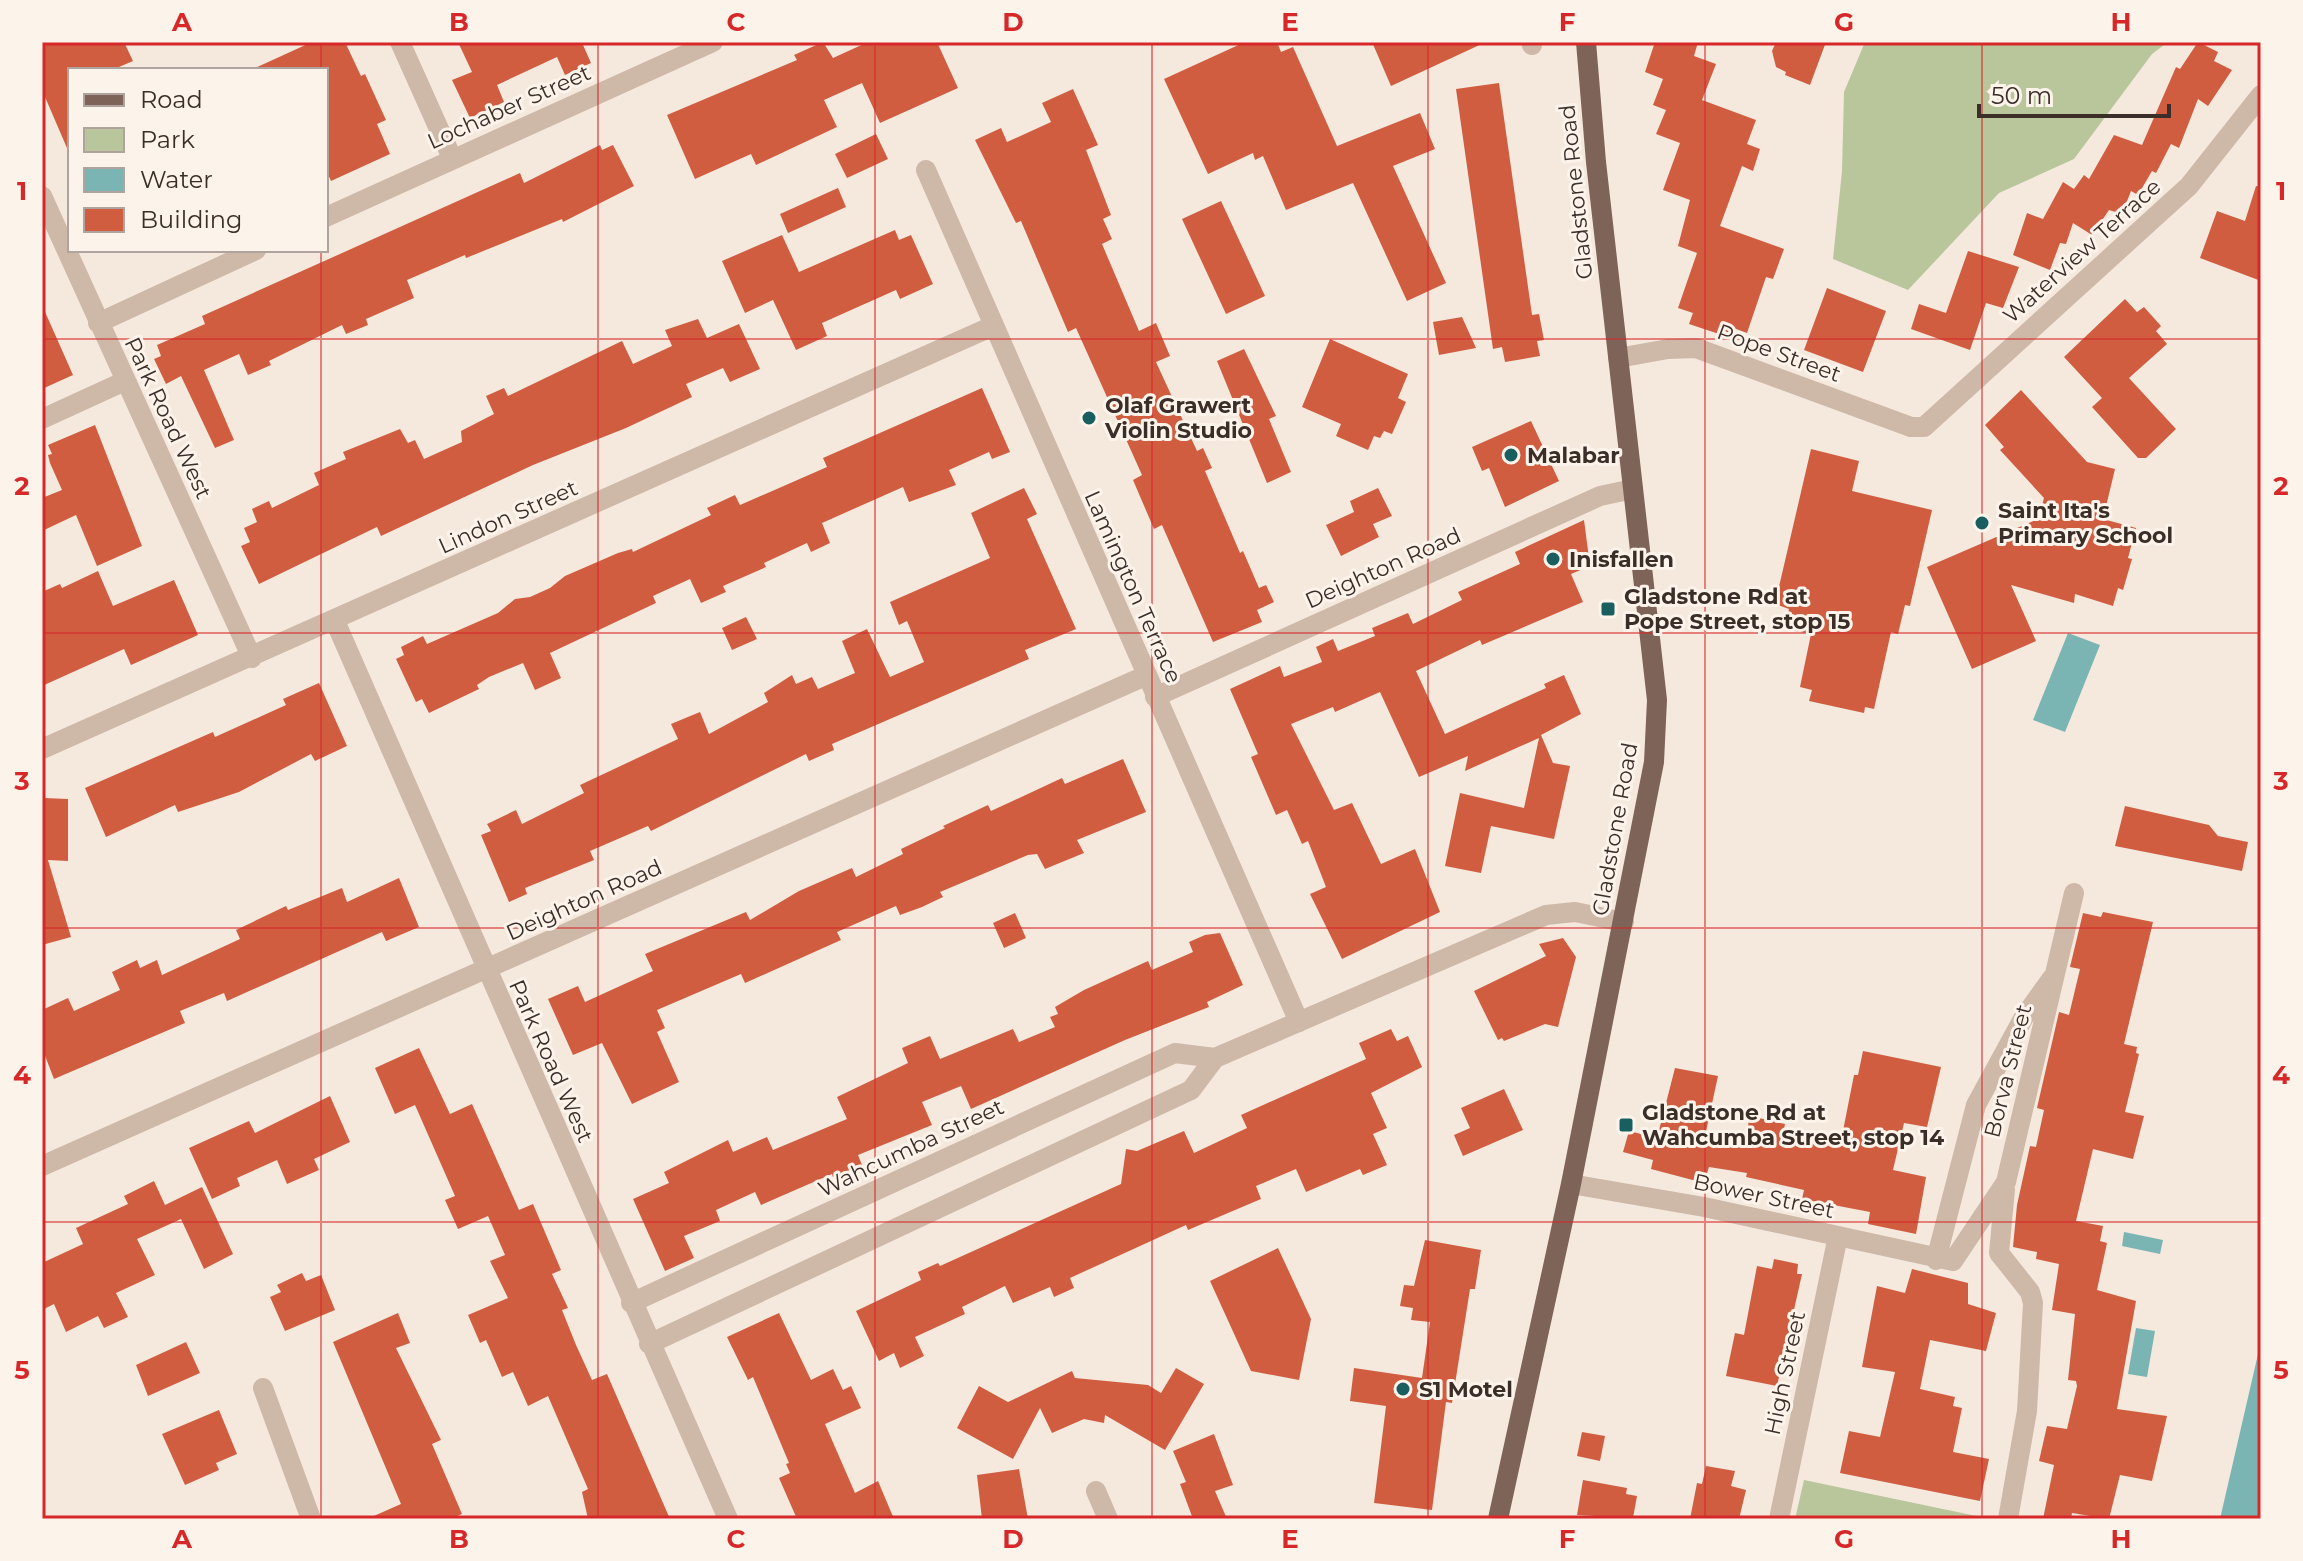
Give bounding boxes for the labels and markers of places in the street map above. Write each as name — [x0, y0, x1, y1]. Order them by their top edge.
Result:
place label: Olaf Grawert Violin Studio — [1104, 392, 1252, 444]
marker: Olaf Grawert Violin Studio — [1080, 409, 1098, 427]
place label: Malabar — [1527, 442, 1620, 469]
marker: Malabar — [1502, 446, 1520, 464]
place label: Saint Ita's Primary School — [1998, 497, 2173, 549]
marker: Saint Ita's Primary School — [1973, 514, 1991, 532]
place label: Inisfallen — [1569, 546, 1674, 573]
marker: Inisfallen — [1544, 550, 1562, 568]
place label: Gladstone Rd at Pope Street, stop 15 — [1624, 583, 1850, 635]
marker: Gladstone Rd at Pope Street, stop 15 — [1599, 600, 1617, 618]
place label: Gladstone Rd at Wahcumba Street, stop 14 — [1642, 1099, 1944, 1151]
marker: Gladstone Rd at Wahcumba Street, stop 14 — [1617, 1116, 1635, 1134]
place label: S1 Motel — [1419, 1376, 1513, 1403]
marker: S1 Motel — [1394, 1380, 1412, 1398]

